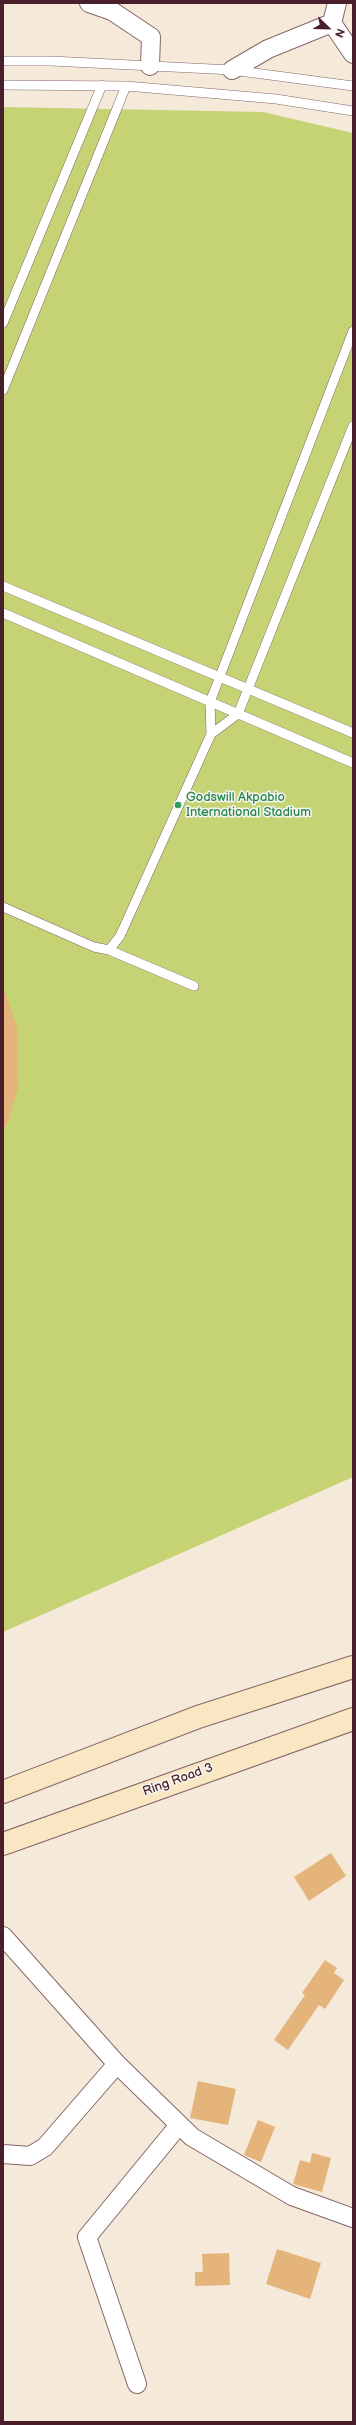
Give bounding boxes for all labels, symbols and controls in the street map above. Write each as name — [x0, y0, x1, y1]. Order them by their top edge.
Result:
north arrow — [308, 8, 348, 48]
text: N — [332, 27, 347, 39]
place label: Godswill Akpabio International Stadium — [186, 790, 311, 821]
marker: Godswill Akpabio International Stadium — [173, 800, 183, 810]
street label: Ring Road 3 — [141, 1760, 215, 1800]

